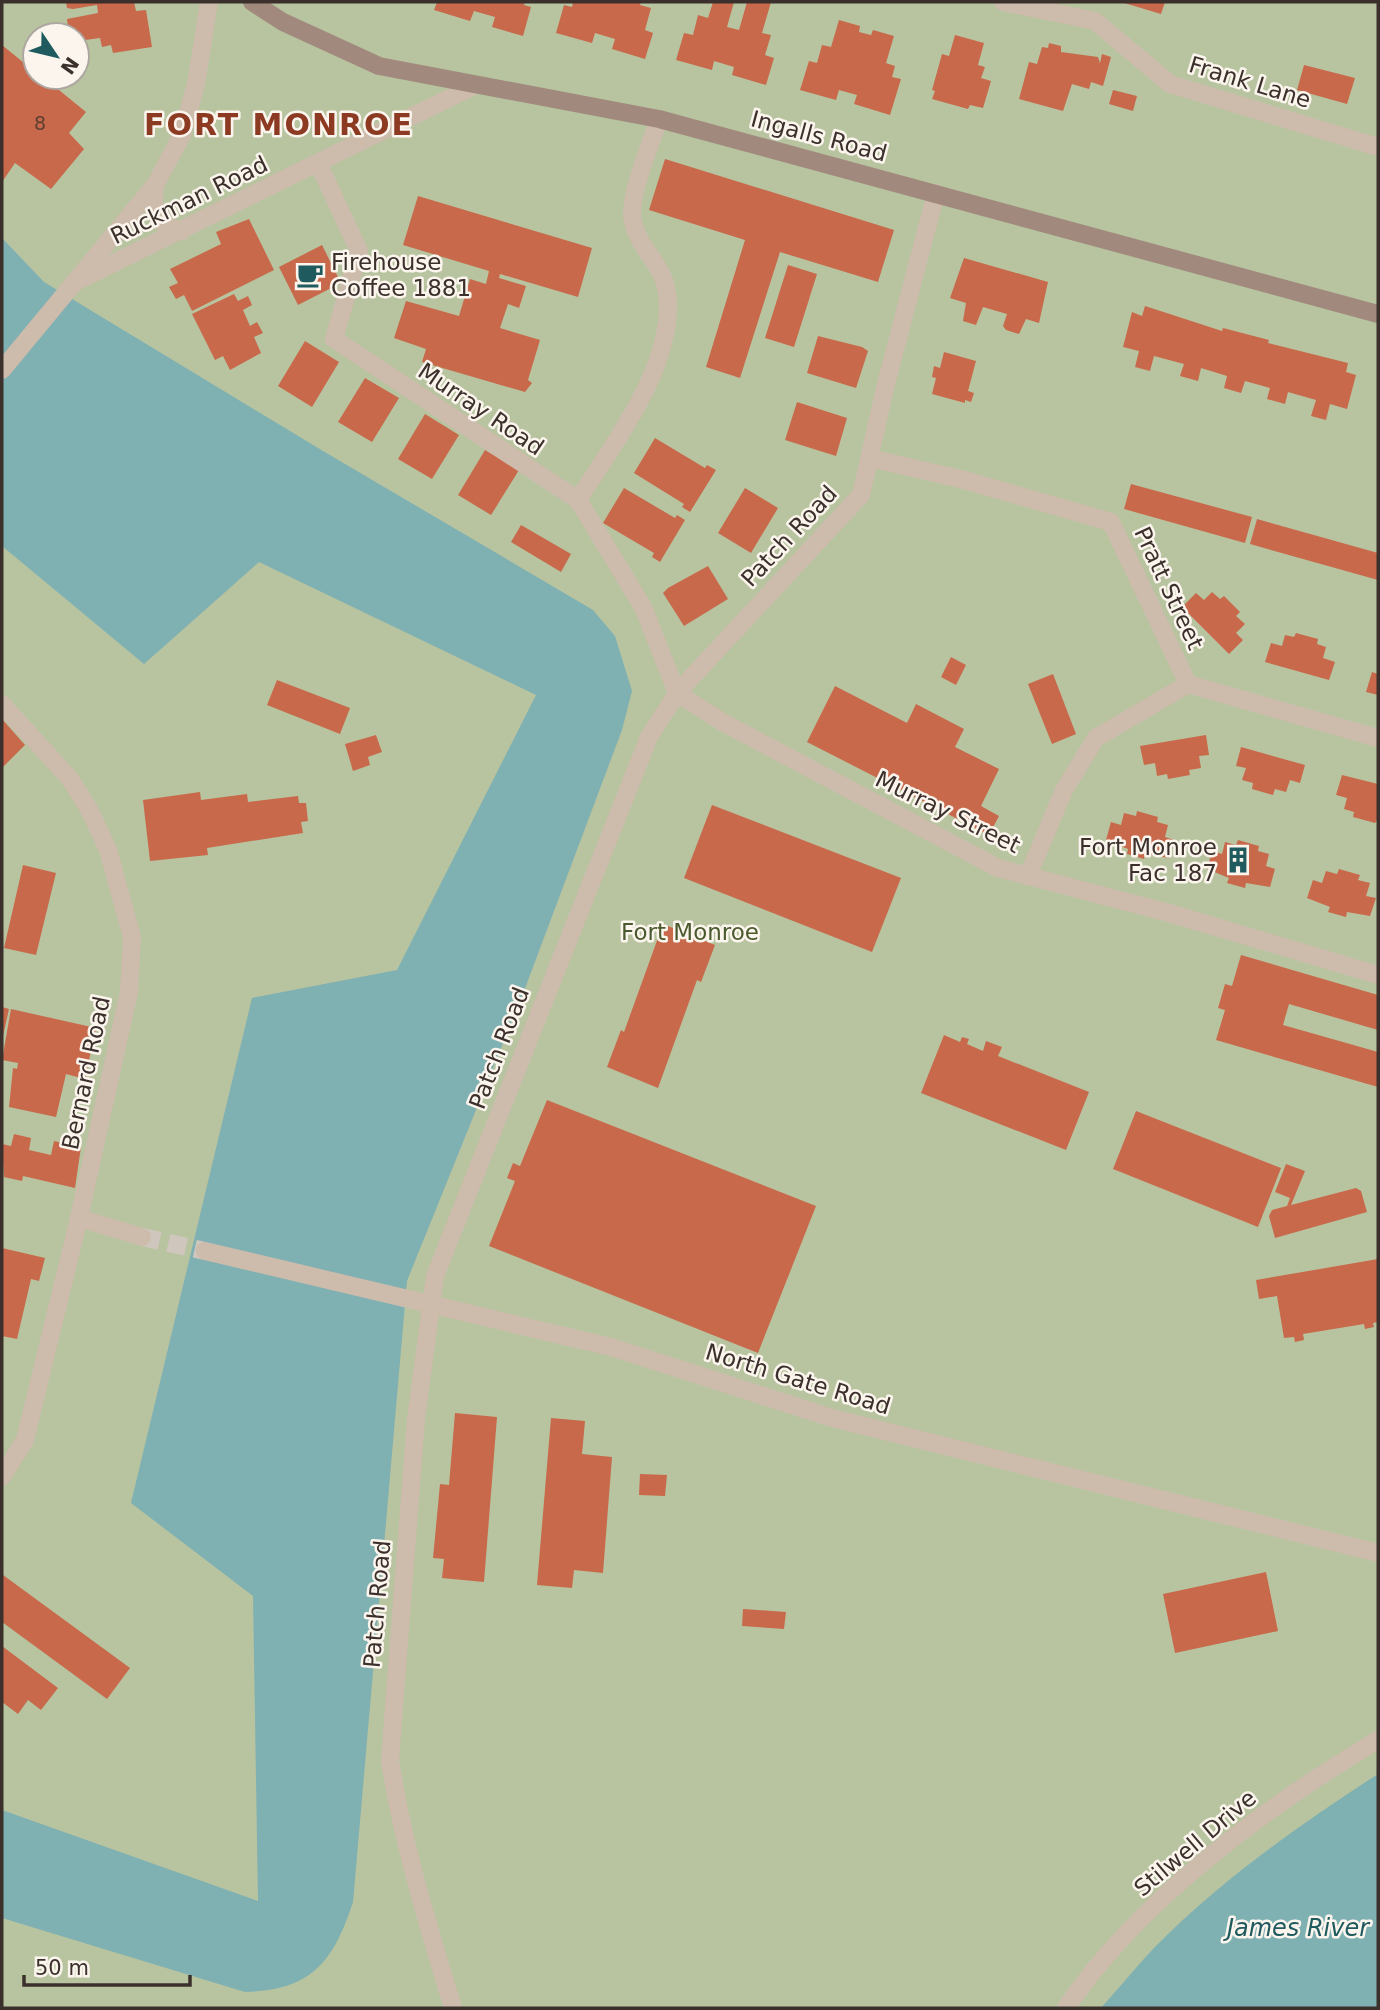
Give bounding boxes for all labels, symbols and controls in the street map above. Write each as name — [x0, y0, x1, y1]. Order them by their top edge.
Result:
north arrow — [21, 21, 91, 91]
street label: Frank Lane — [1186, 51, 1314, 113]
text: N — [56, 53, 83, 79]
street label: Ingalls Road — [748, 105, 890, 167]
district label: FORT MONROE — [144, 107, 414, 142]
house number: 8 — [34, 112, 46, 134]
street label: Ruckman Road — [106, 151, 272, 249]
place label: Firehouse Coffee 1881 — [331, 249, 471, 301]
cafe icon: Firehouse Coffee 1881 — [295, 260, 325, 290]
street label: Murray Road — [413, 357, 549, 461]
street label: Patch Road — [736, 480, 842, 592]
street label: Pratt Street — [1129, 523, 1209, 653]
street label: Murray Street — [871, 766, 1025, 858]
place label: Fort Monroe Fac 187 — [1079, 834, 1217, 886]
building icon: Fort Monroe Fac 187 — [1223, 845, 1253, 875]
park label: Fort Monroe — [621, 919, 759, 945]
street label: Patch Road — [464, 983, 534, 1113]
street label: Bernard Road — [57, 994, 115, 1152]
street label: North Gate Road — [703, 1339, 893, 1419]
street label: Patch Road — [358, 1539, 396, 1669]
street label: Stilwell Drive — [1129, 1785, 1261, 1901]
water label: James River — [1223, 1914, 1371, 1942]
scale bar — [24, 1944, 191, 1988]
text: 50 m — [35, 1956, 89, 1980]

